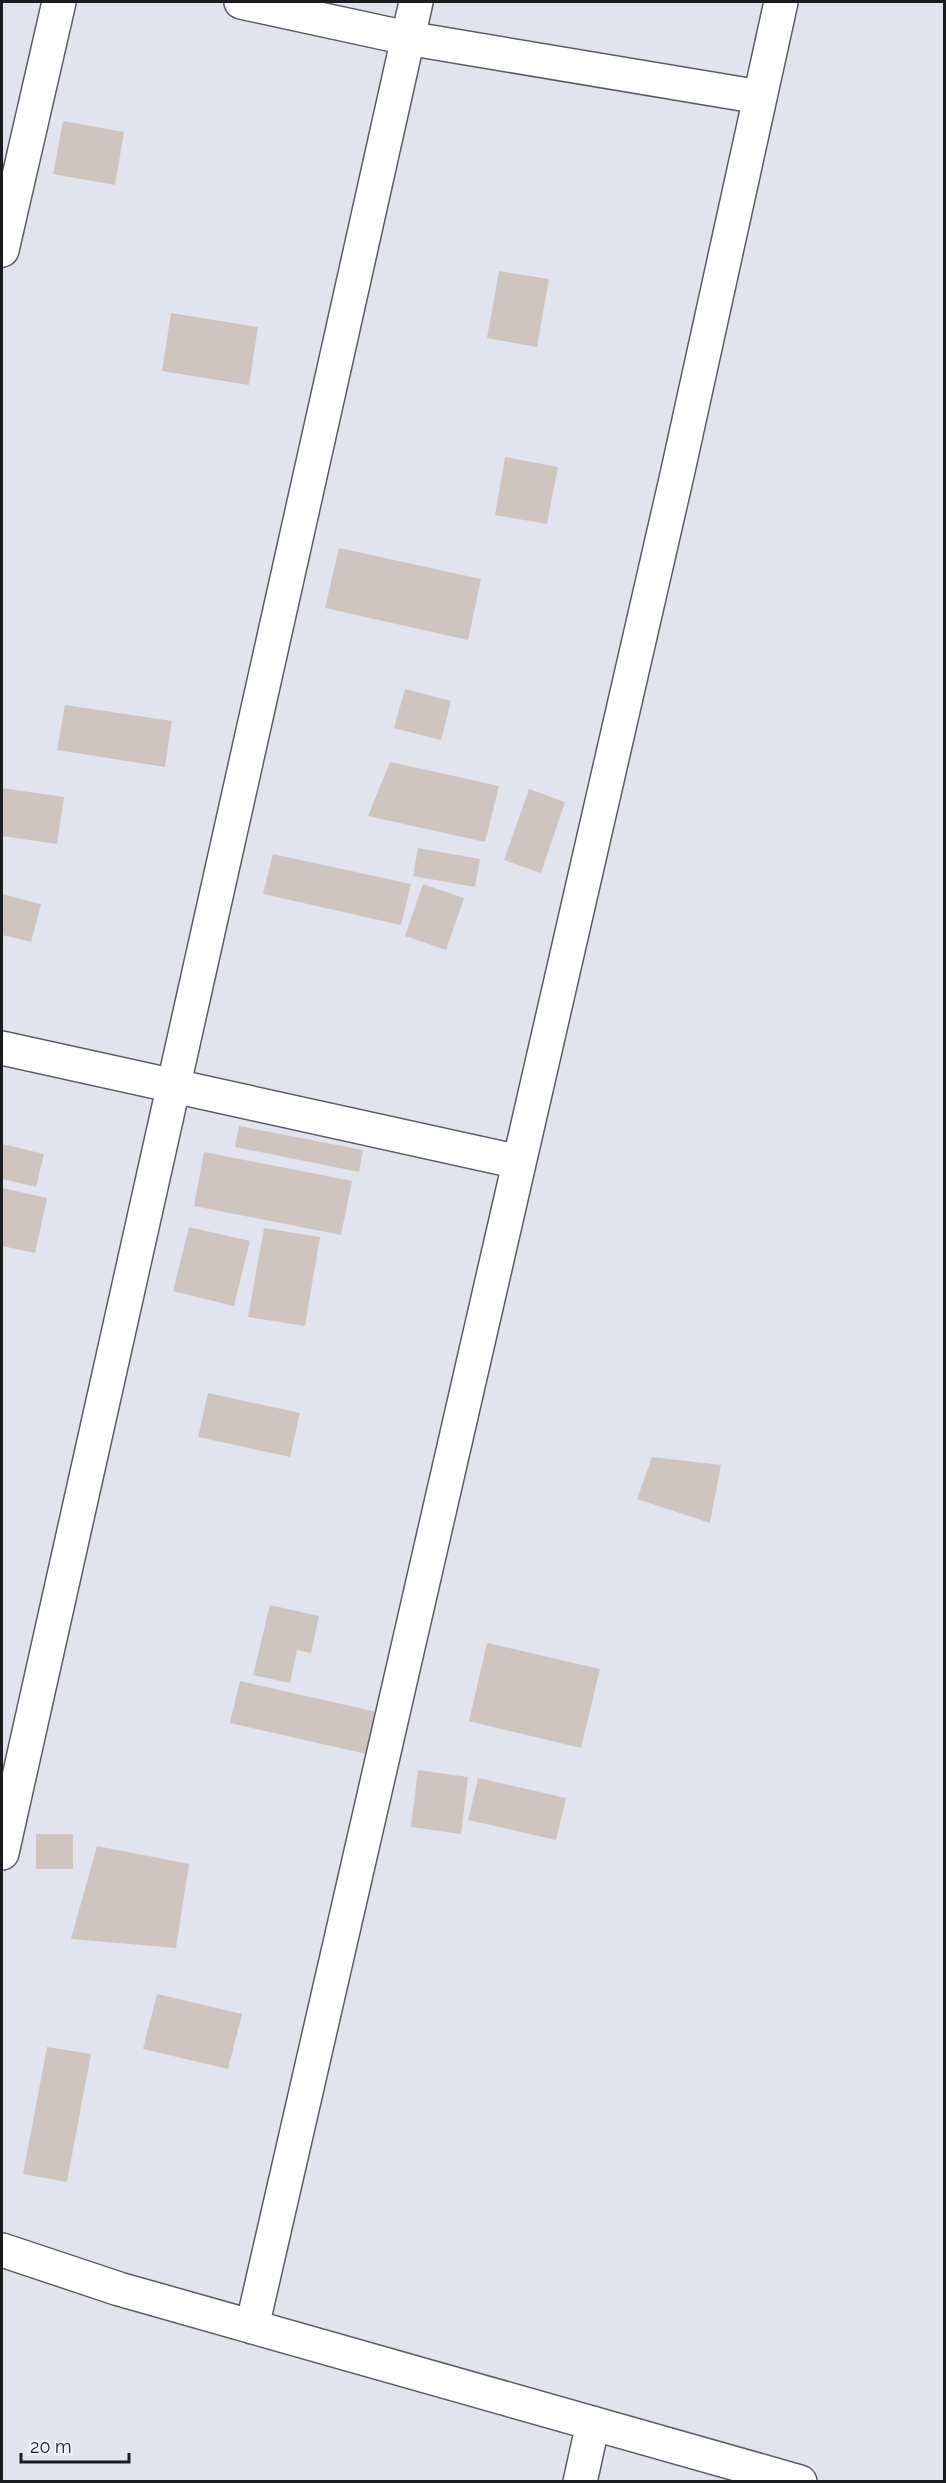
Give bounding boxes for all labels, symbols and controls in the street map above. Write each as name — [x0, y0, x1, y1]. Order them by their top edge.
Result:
scale bar — [21, 2426, 129, 2464]
text: 20 m — [30, 2436, 72, 2457]

